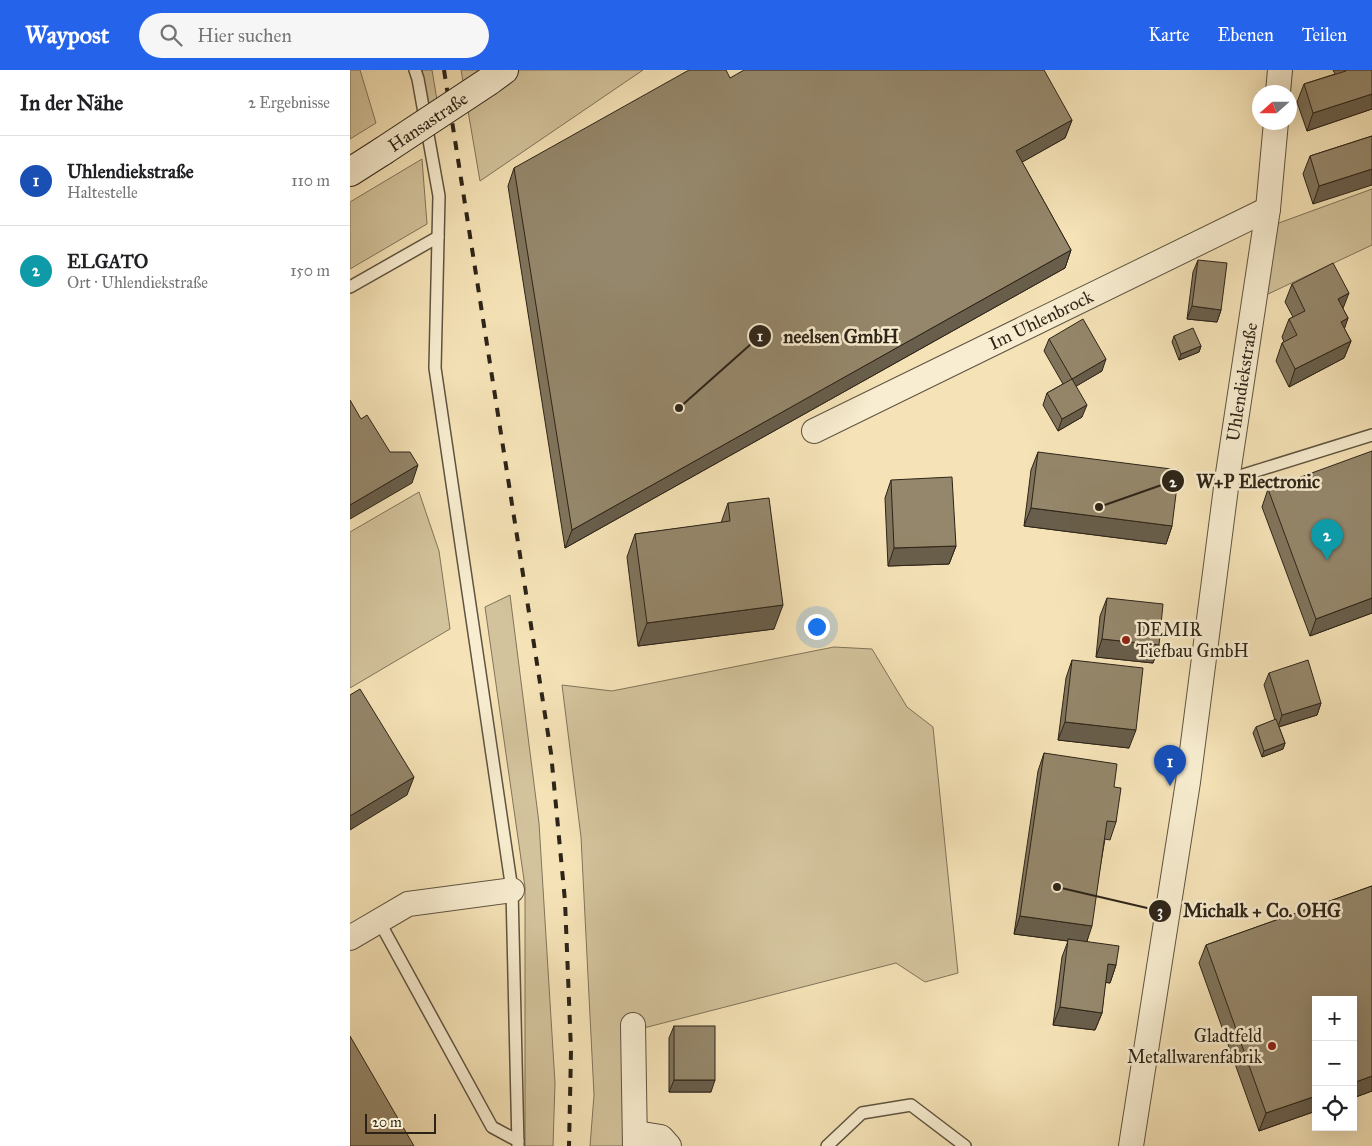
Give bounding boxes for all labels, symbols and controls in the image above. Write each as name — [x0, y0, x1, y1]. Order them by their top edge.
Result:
search box — [139, 13, 489, 58]
text: Waypost — [25, 20, 109, 50]
icon: search — [157, 21, 185, 49]
text: Hier suchen — [197, 24, 292, 47]
text: Karte — [1149, 24, 1190, 46]
text: Ebenen — [1218, 24, 1274, 46]
text: Teilen — [1302, 24, 1347, 46]
north arrow — [1252, 85, 1297, 130]
street label: Hansastraße — [384, 87, 472, 157]
text: In der Nähe — [20, 90, 123, 116]
text: 2 Ergebnisse — [248, 93, 330, 112]
text: Uhlendiekstraße — [67, 160, 194, 183]
text: 1 — [33, 171, 39, 190]
text: 110 m — [291, 171, 330, 190]
text: Haltestelle — [67, 183, 138, 202]
text: ELGATO — [67, 250, 148, 273]
text: 2 — [32, 261, 40, 280]
text: 150 m — [290, 261, 330, 280]
text: Ort · Uhlendiekstraße — [67, 273, 208, 292]
street label: Im Uhlenbrock — [985, 285, 1097, 355]
callout: neelsen GmbH — [748, 319, 908, 353]
street label: Uhlendiekstraße — [1222, 321, 1262, 443]
text: neelsen GmbH — [783, 325, 899, 348]
text: 1 — [757, 327, 763, 345]
callout: W+P Electronic — [1161, 464, 1330, 498]
text: W+P Electronic — [1196, 470, 1320, 493]
text: 2 — [1169, 473, 1177, 491]
pin: 2 — [1311, 519, 1343, 560]
your location — [804, 614, 830, 640]
place label: DEMIR Tiefbau GmbH — [1136, 619, 1249, 662]
marker: DEMIR Tiefbau GmbH — [1120, 634, 1132, 646]
pin: 1 — [1154, 745, 1186, 786]
callout: Michalk + Co. OHG — [1148, 894, 1351, 928]
text: Michalk + Co. OHG — [1183, 899, 1341, 922]
text: 3 — [1157, 902, 1163, 921]
map controls — [1312, 996, 1357, 1131]
button: + — [1312, 996, 1357, 1041]
place label: Gladtfeld Metallwarenfabrik — [1127, 1025, 1263, 1068]
marker: Gladtfeld Metallwarenfabrik — [1266, 1040, 1278, 1052]
button: − — [1312, 1041, 1357, 1086]
button: locate — [1312, 1086, 1357, 1131]
scale bar — [365, 1111, 436, 1134]
text: 20 m — [372, 1114, 402, 1131]

